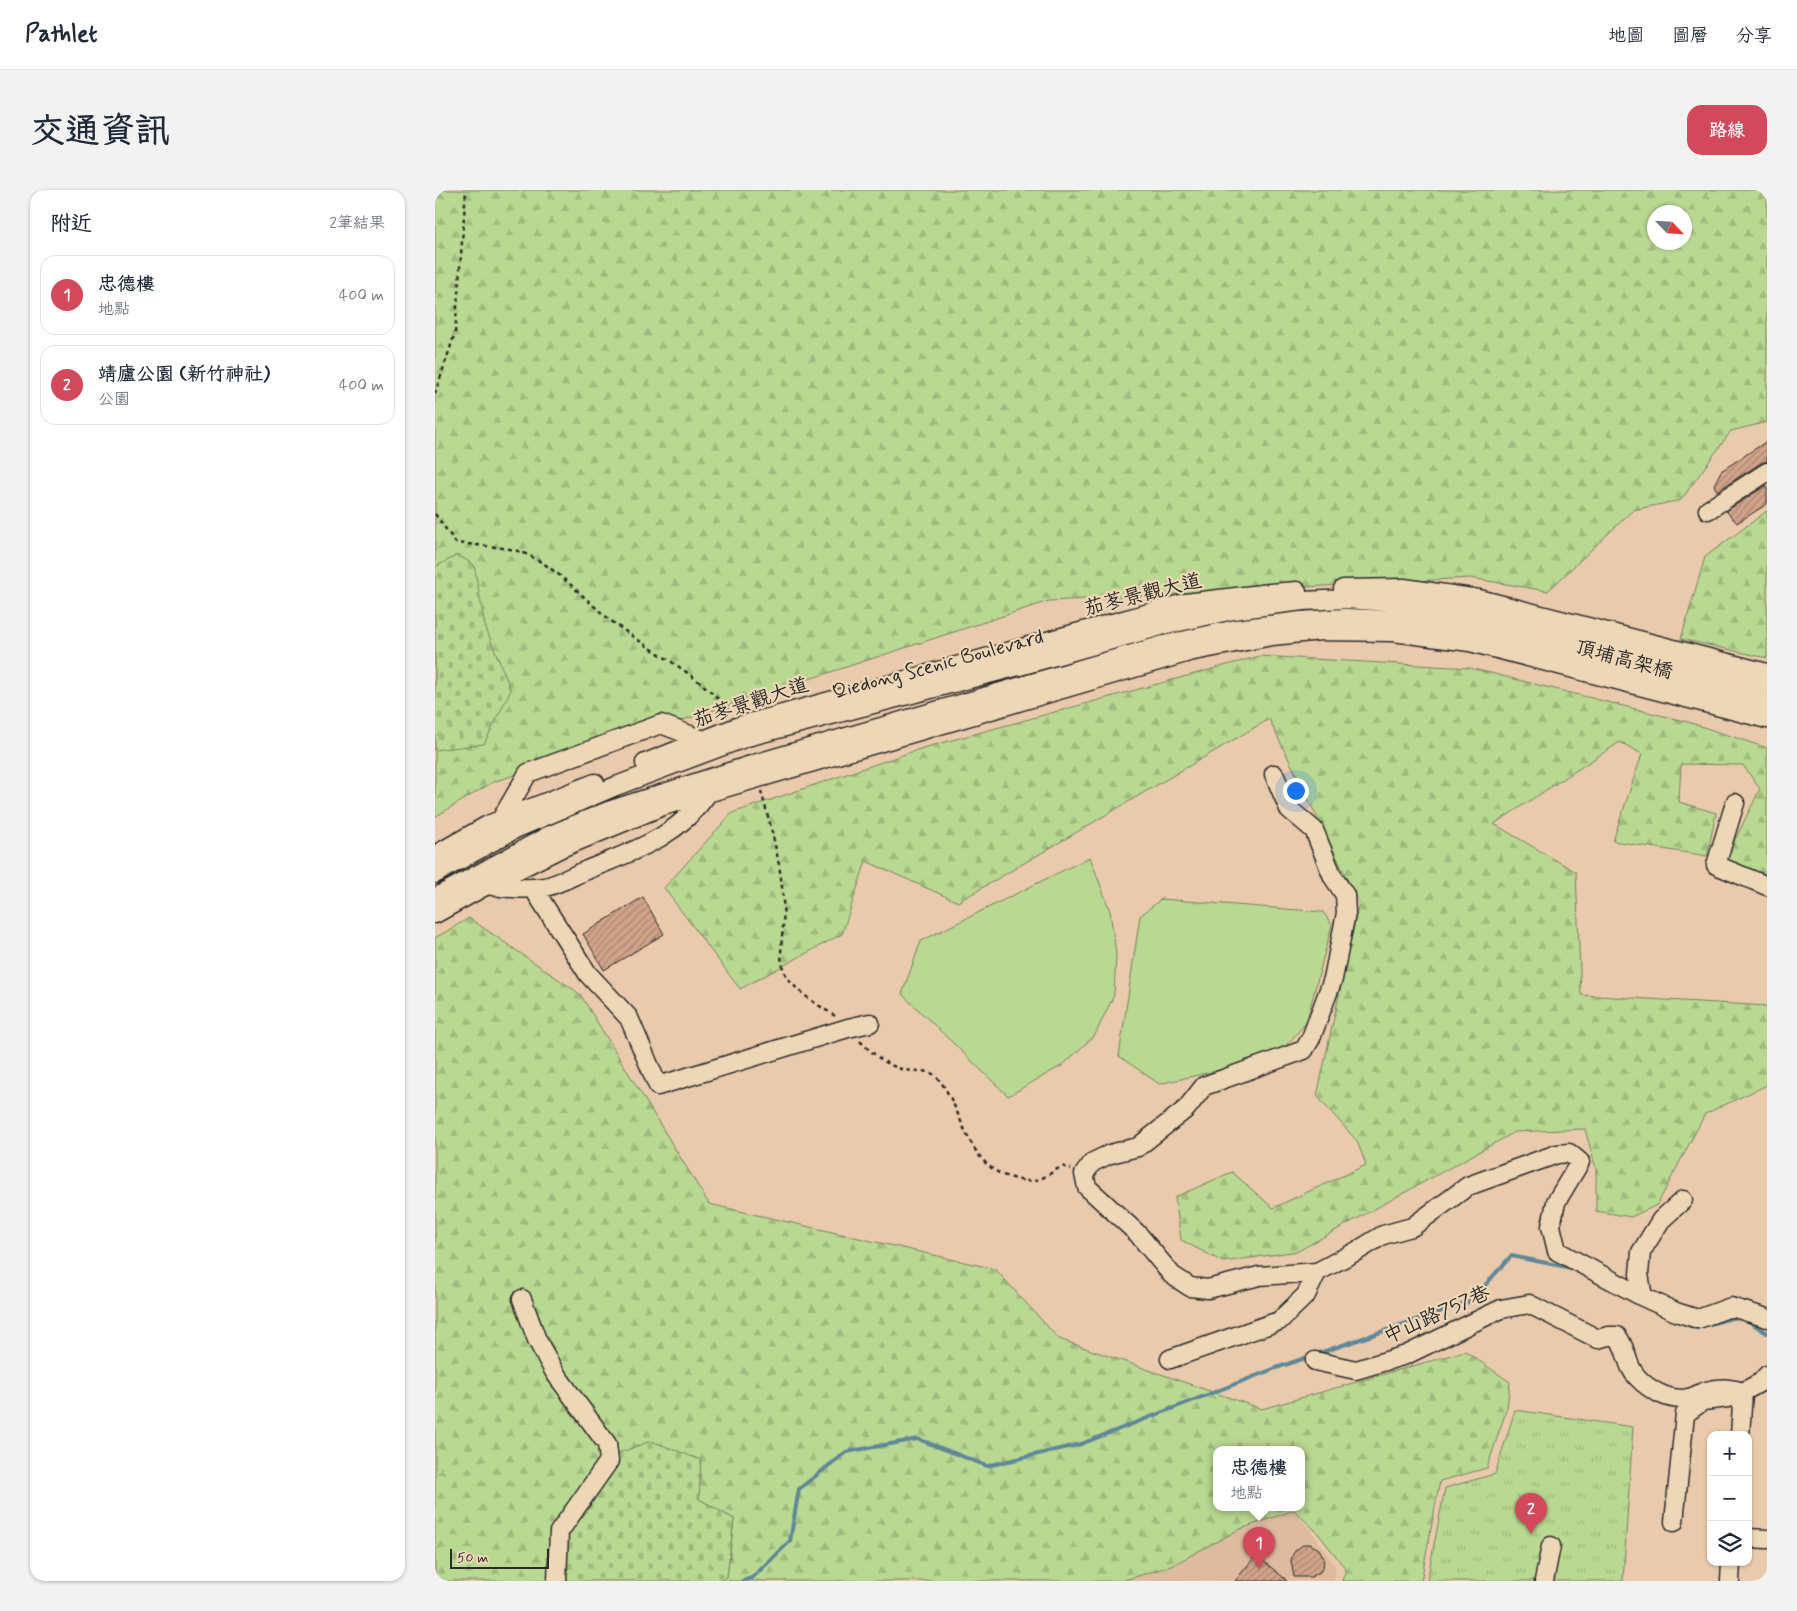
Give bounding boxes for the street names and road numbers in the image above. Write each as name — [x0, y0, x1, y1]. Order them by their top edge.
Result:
street label: 茄苳景觀大道 — [1082, 567, 1204, 623]
street label: Qiedong Scenic Boulevard — [829, 624, 1047, 706]
street label: 頂埔高架橋 — [1572, 634, 1676, 686]
street label: 茄苳景觀大道 — [690, 672, 812, 734]
street label: 中山路757巷 — [1379, 1279, 1495, 1351]

